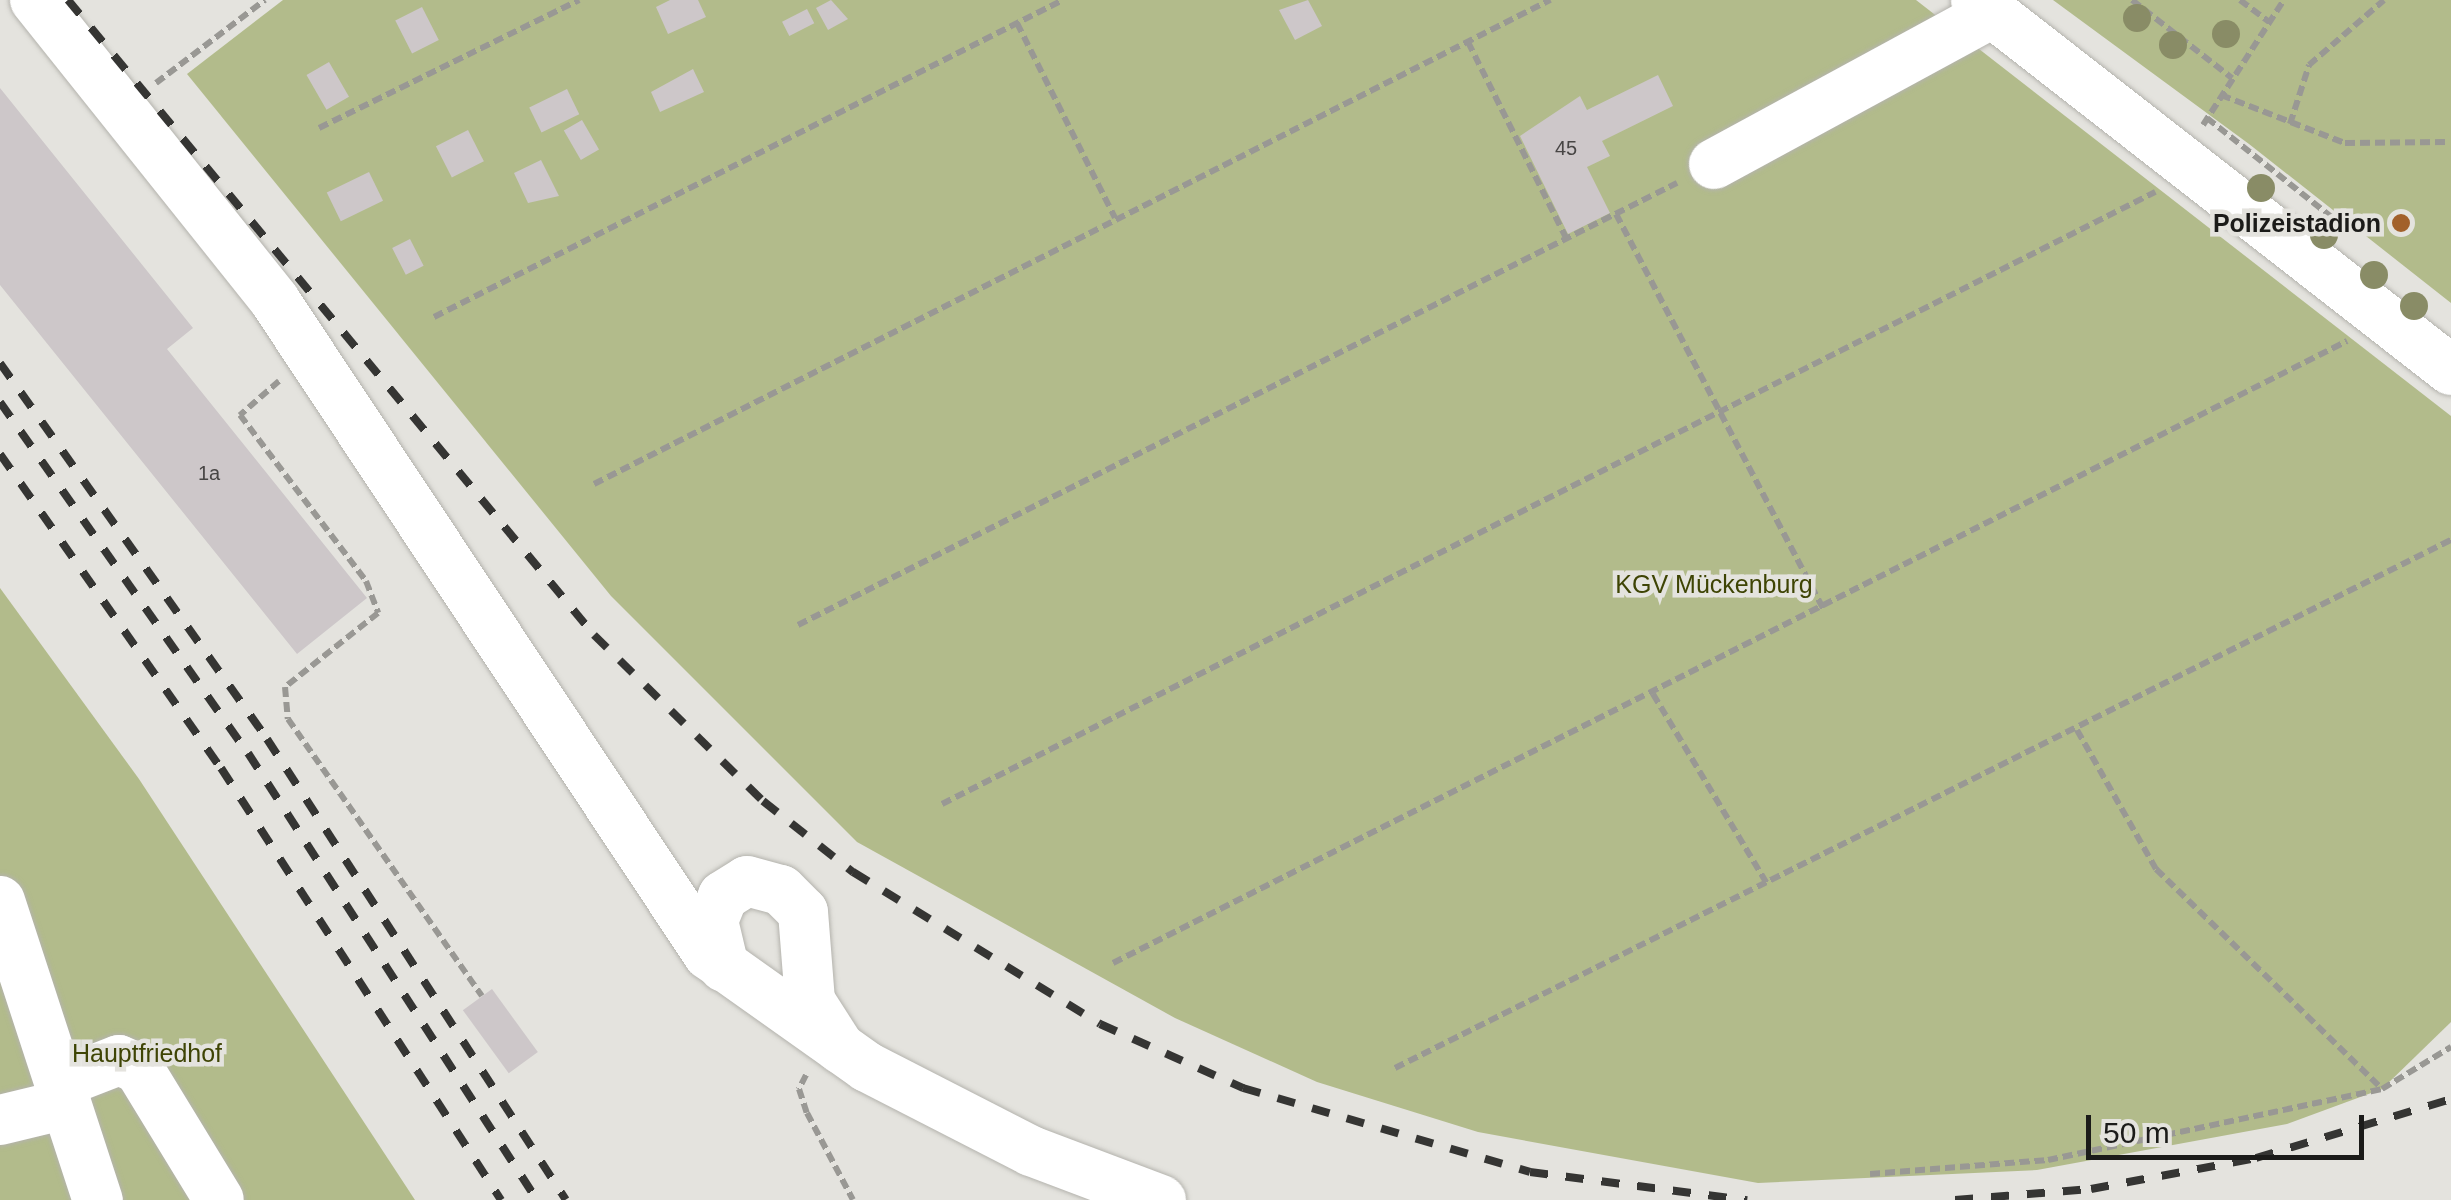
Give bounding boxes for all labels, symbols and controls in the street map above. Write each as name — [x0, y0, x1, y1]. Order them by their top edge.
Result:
house number: 45 — [1555, 136, 1577, 160]
place label: Polizeistadion — [2213, 208, 2381, 238]
marker: Polizeistadion — [2390, 212, 2412, 234]
house number: 1a — [198, 461, 220, 485]
park label: KGV Mückenburg — [1615, 569, 1813, 599]
park label: Hauptfriedhof — [72, 1038, 222, 1068]
scale bar — [2091, 1095, 2368, 1157]
text: 50 m — [2103, 1116, 2170, 1149]

